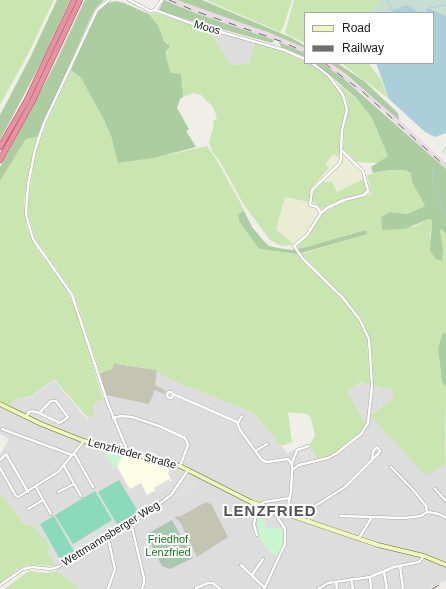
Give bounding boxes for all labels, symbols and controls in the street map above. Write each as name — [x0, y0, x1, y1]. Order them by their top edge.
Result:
legend — [304, 12, 434, 64]
street label: Moos — [192, 18, 222, 38]
text: Road — [342, 21, 371, 35]
text: Railway — [342, 41, 384, 55]
street label: Lenzfrieder Straße — [86, 436, 178, 472]
street label: Wettmannsberger Weg — [60, 499, 162, 569]
district label: LENZFRIED — [223, 503, 317, 521]
park label: Friedhof Lenzfried — [145, 533, 191, 559]

